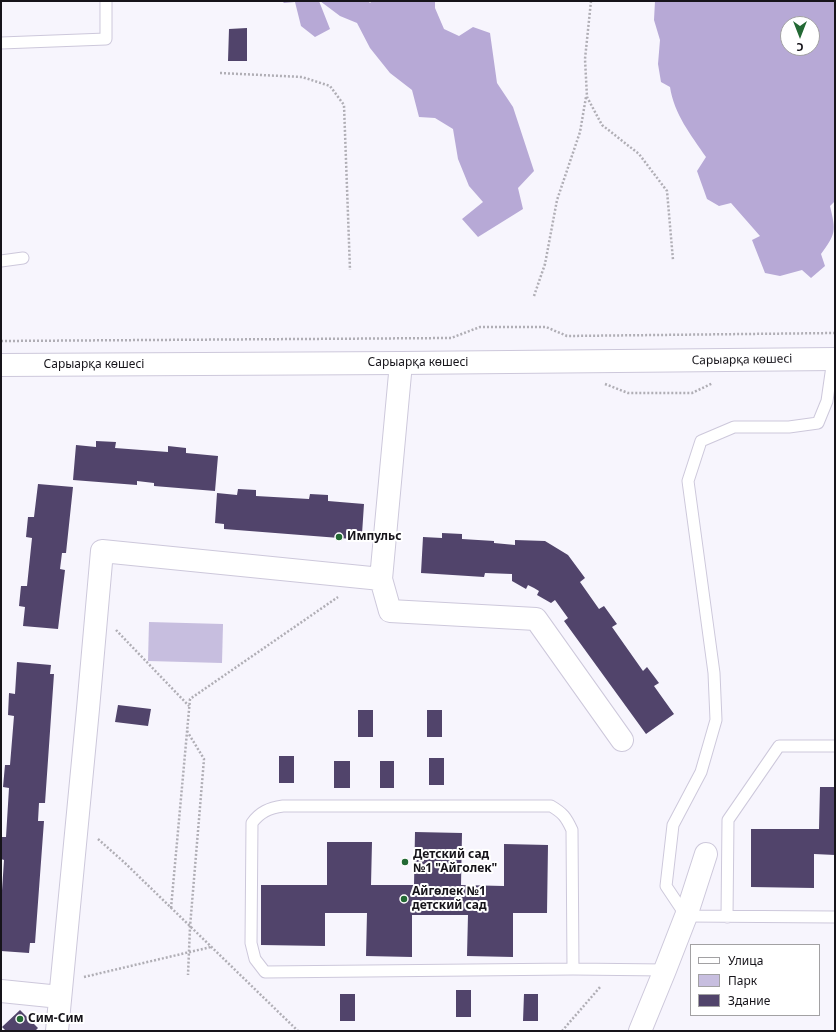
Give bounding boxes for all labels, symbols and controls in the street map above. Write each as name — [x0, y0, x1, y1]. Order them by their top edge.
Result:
north arrow — [780, 16, 820, 56]
text: С — [796, 40, 804, 55]
street label: Сарыарқа көшесі — [691, 352, 793, 368]
street label: Сарыарқа көшесі — [368, 356, 468, 370]
street label: Сарыарқа көшесі — [44, 358, 144, 372]
place label: Импульс — [347, 530, 401, 544]
marker: Импульс — [334, 532, 344, 542]
place label: Детский сад №1 "Айголек" — [413, 848, 497, 876]
marker: Детский сад №1 "Айголек" — [400, 857, 410, 867]
place label: Айгөлек №1 детский сад — [412, 885, 487, 913]
marker: Айгөлек №1 детский сад — [399, 894, 409, 904]
legend — [690, 944, 820, 1016]
text: Улица — [728, 952, 763, 969]
text: Парк — [728, 972, 757, 989]
text: Здание — [728, 992, 770, 1009]
place label: Сим-Сим — [28, 1012, 84, 1026]
marker: Сим-Сим — [15, 1014, 25, 1024]

